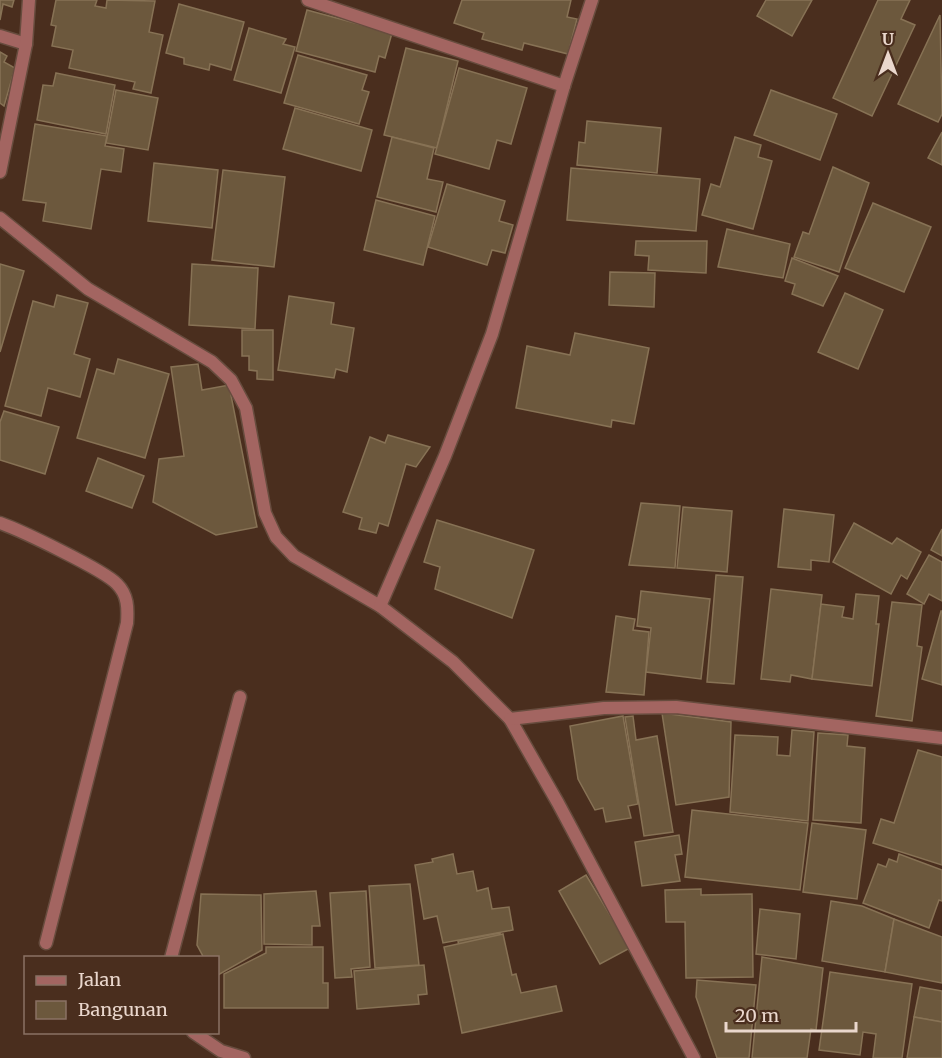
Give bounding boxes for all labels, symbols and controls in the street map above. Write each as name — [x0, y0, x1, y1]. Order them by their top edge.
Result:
north arrow — [858, 24, 918, 84]
text: U — [882, 29, 894, 49]
legend — [24, 956, 219, 1034]
text: Jalan — [77, 968, 121, 991]
scale bar — [726, 995, 856, 1033]
text: Bangunan — [78, 998, 168, 1021]
text: 20 m — [735, 1004, 779, 1027]

